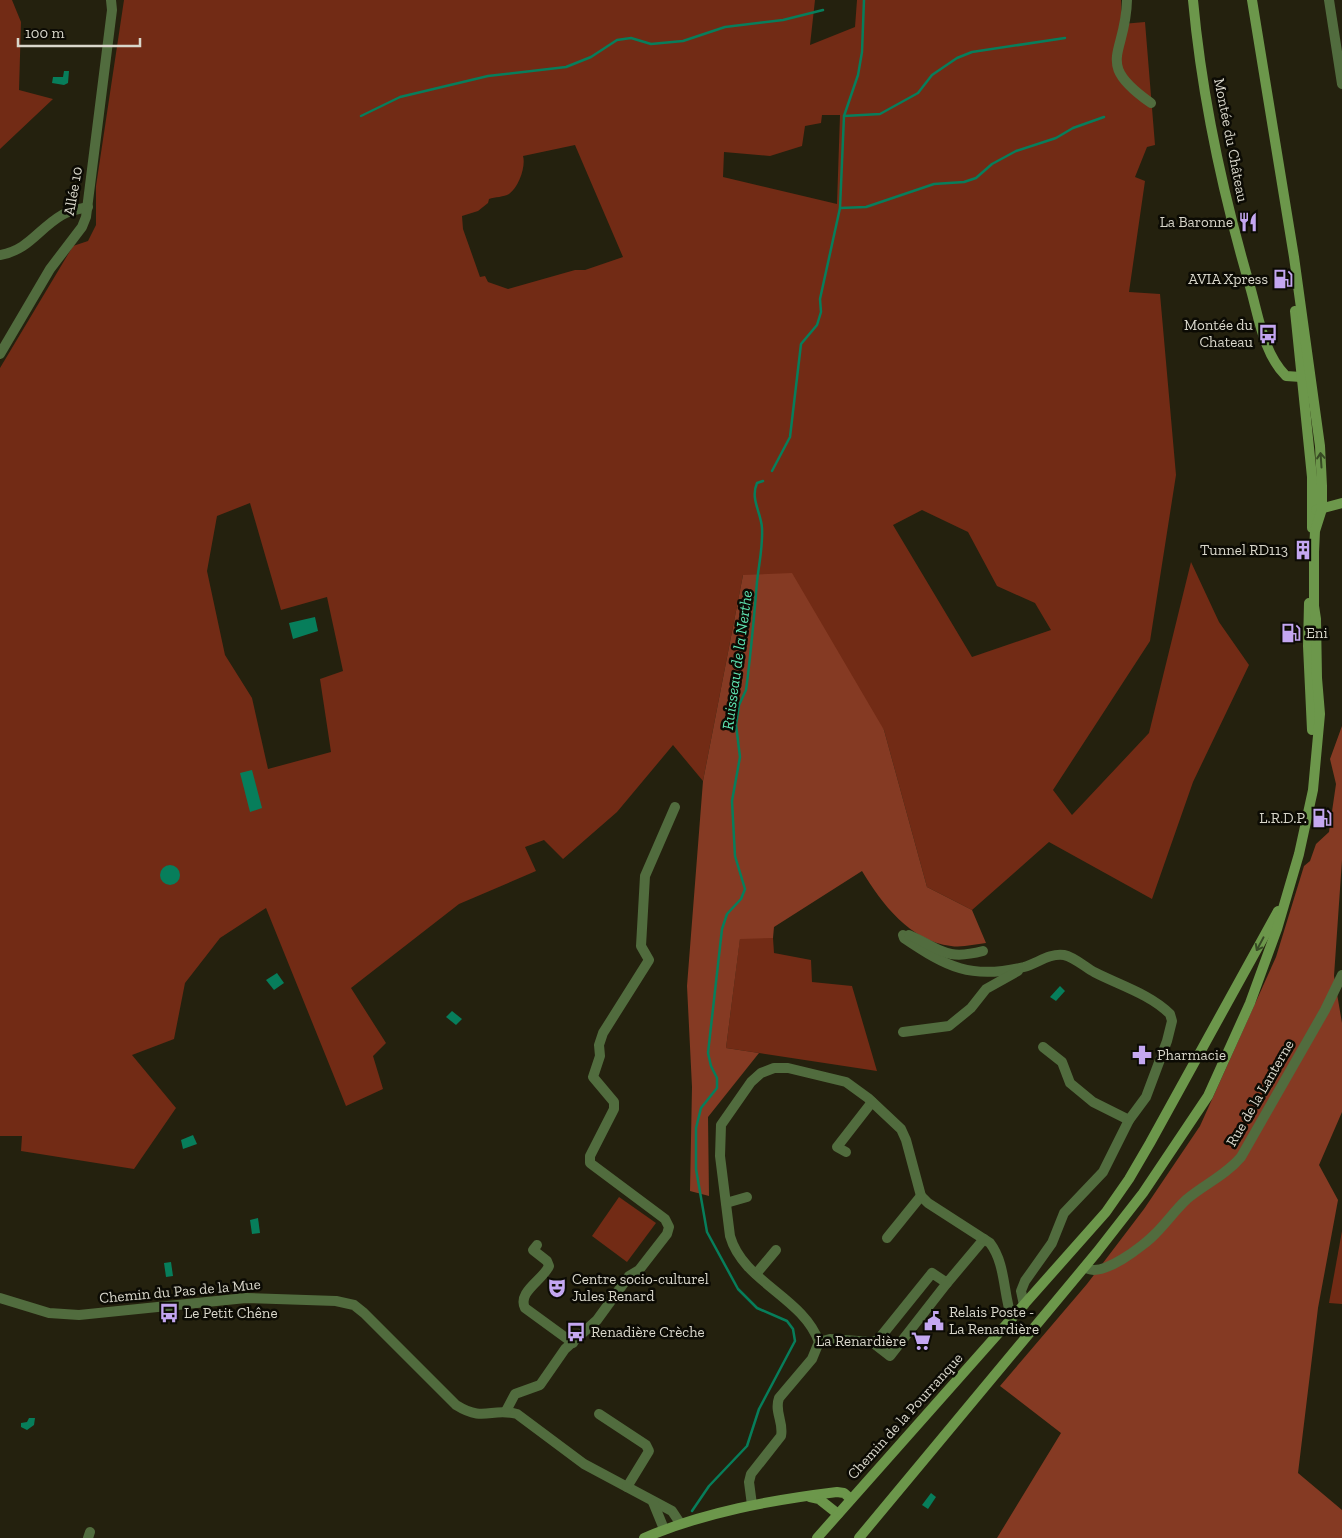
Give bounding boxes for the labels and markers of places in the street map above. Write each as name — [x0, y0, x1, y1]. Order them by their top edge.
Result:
restaurant icon: La Baronne — [1237, 211, 1259, 233]
place label: La Baronne — [1160, 213, 1233, 231]
fuel station icon: AVIA Xpress — [1272, 268, 1294, 290]
place label: AVIA Xpress — [1188, 270, 1268, 288]
place label: Montée du Chateau — [1184, 316, 1254, 351]
bus stop icon: Montée du Chateau — [1257, 323, 1279, 345]
building icon: Tunnel RD113 — [1292, 539, 1314, 561]
place label: Tunnel RD113 — [1200, 541, 1288, 559]
fuel station icon: Eni — [1280, 622, 1302, 644]
place label: Eni — [1306, 624, 1328, 642]
fuel station icon: L.R.D.P. — [1311, 807, 1333, 829]
place label: L.R.D.P. — [1259, 809, 1307, 827]
pharmacy icon: Pharmacie — [1131, 1044, 1153, 1066]
place label: Pharmacie — [1157, 1046, 1226, 1064]
place label: Centre socio-culturel Jules Renard — [572, 1270, 709, 1305]
theatre icon: Centre socio-culturel Jules Renard — [546, 1277, 568, 1299]
bus stop icon: Le Petit Chêne — [158, 1302, 180, 1324]
place label: Relais Poste - La Renardière — [949, 1303, 1039, 1338]
place label: Le Petit Chêne — [184, 1304, 277, 1322]
public building icon: Relais Poste - La Renardière — [923, 1310, 945, 1332]
bus stop icon: Renadière Crèche — [565, 1321, 587, 1343]
place label: Renadière Crèche — [591, 1323, 705, 1341]
supermarket icon: La Renardière — [910, 1330, 932, 1352]
place label: La Renardière — [816, 1332, 906, 1350]

